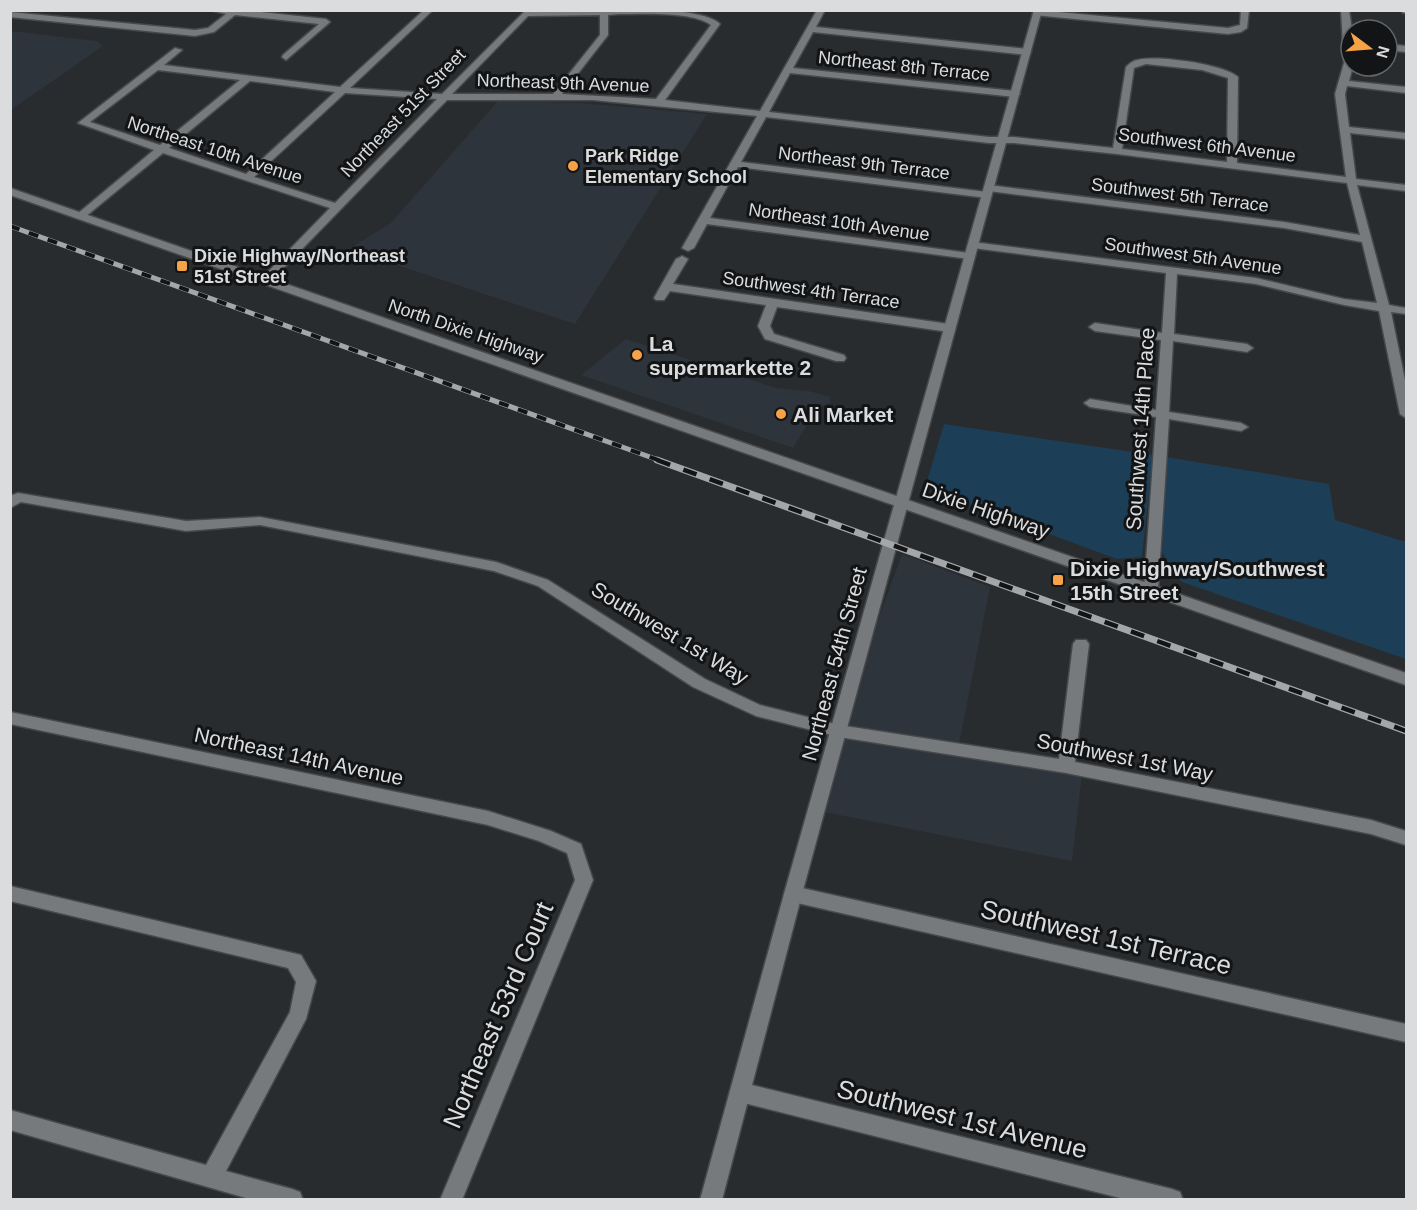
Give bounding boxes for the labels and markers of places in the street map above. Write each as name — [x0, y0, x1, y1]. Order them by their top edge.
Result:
place label: Park Ridge Elementary School — [585, 146, 747, 187]
marker: Park Ridge Elementary School — [566, 159, 580, 173]
place label: Dixie Highway/Northeast 51st Street — [194, 246, 405, 287]
marker: Dixie Highway/Northeast 51st Street — [175, 259, 189, 273]
place label: La supermarkette 2 — [649, 332, 811, 379]
marker: La supermarkette 2 — [630, 348, 644, 362]
place label: Ali Market — [793, 403, 893, 426]
marker: Ali Market — [774, 407, 788, 421]
place label: Dixie Highway/Southwest 15th Street — [1070, 557, 1324, 604]
marker: Dixie Highway/Southwest 15th Street — [1051, 573, 1065, 587]

